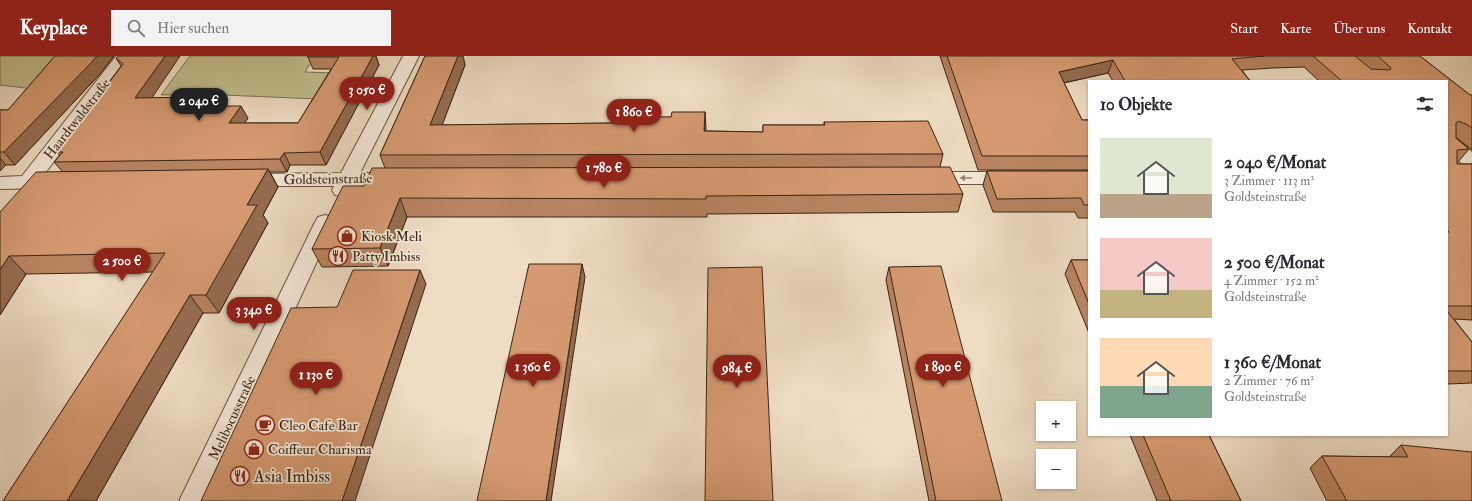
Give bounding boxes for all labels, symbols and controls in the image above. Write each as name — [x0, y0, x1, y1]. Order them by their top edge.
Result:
search box — [111, 10, 391, 46]
text: Keyplace — [20, 16, 87, 40]
icon: search — [125, 17, 147, 39]
text: Hier suchen — [157, 19, 229, 38]
text: Start — [1230, 20, 1258, 37]
text: Karte — [1280, 20, 1311, 37]
text: Über uns — [1333, 20, 1385, 37]
text: Kontakt — [1407, 20, 1452, 37]
street label: Haardtwaldstraße — [40, 75, 114, 163]
pin: 3 050 € — [330, 77, 404, 111]
text: 3 050 € — [348, 82, 386, 98]
pin: 2 040 € — [162, 88, 236, 122]
text: 2 040 € — [179, 93, 219, 109]
icon: filters — [1414, 93, 1436, 115]
text: 10 Objekte — [1100, 94, 1172, 115]
pin: 1 860 € — [597, 99, 671, 133]
text: 1 860 € — [615, 104, 653, 120]
text: 2 040 €/Monat — [1224, 152, 1326, 173]
icon: home — [1132, 154, 1180, 202]
pin: 1 780 € — [567, 155, 641, 189]
text: 1 780 € — [586, 160, 622, 176]
street label: Goldsteinstraße — [284, 170, 373, 188]
text: 3 Zimmer · 113 m² — [1224, 173, 1314, 189]
one-way arrow — [959, 175, 972, 181]
text: Goldsteinstraße — [1224, 189, 1306, 205]
shop icon: Kiosk Meli — [336, 225, 358, 247]
place label: Kiosk Meli — [361, 228, 422, 245]
restaurant icon: Patty Imbiss — [327, 245, 349, 267]
pin: 2 500 € — [85, 248, 159, 282]
place label: Patty Imbiss — [352, 248, 421, 266]
text: 2 500 €/Monat — [1224, 252, 1324, 273]
text: 2 500 € — [103, 253, 141, 269]
icon: home — [1132, 254, 1180, 302]
text: 4 Zimmer · 152 m² — [1224, 273, 1319, 289]
text: Goldsteinstraße — [1224, 289, 1306, 305]
pin: 3 340 € — [217, 297, 291, 331]
text: 3 340 € — [236, 302, 272, 318]
text: 1 360 €/Monat — [1224, 352, 1321, 373]
pin: 1 360 € — [496, 354, 570, 388]
pin: 1 890 € — [906, 354, 980, 388]
icon: home — [1132, 354, 1180, 402]
pin: 984 € — [709, 355, 765, 389]
text: 1 360 € — [515, 359, 551, 375]
text: 1 890 € — [924, 359, 962, 375]
text: 984 € — [722, 360, 752, 376]
pin: 1 130 € — [279, 362, 353, 396]
text: 1 130 € — [299, 367, 333, 383]
street label: Melibocusstraße — [205, 373, 259, 463]
text: 2 Zimmer · 76 m² — [1224, 373, 1314, 389]
text: Goldsteinstraße — [1224, 389, 1306, 405]
map controls — [1036, 401, 1076, 489]
button: + — [1036, 401, 1076, 441]
cafe icon: Cleo Cafe Bar — [254, 414, 276, 436]
place label: Cleo Cafe Bar — [279, 417, 358, 434]
shop icon: Coiffeur Charisma — [243, 438, 265, 460]
place label: Coiffeur Charisma — [268, 441, 372, 458]
button: − — [1036, 449, 1076, 489]
restaurant icon: Asia Imbiss — [229, 465, 251, 487]
place label: Asia Imbiss — [253, 466, 330, 487]

